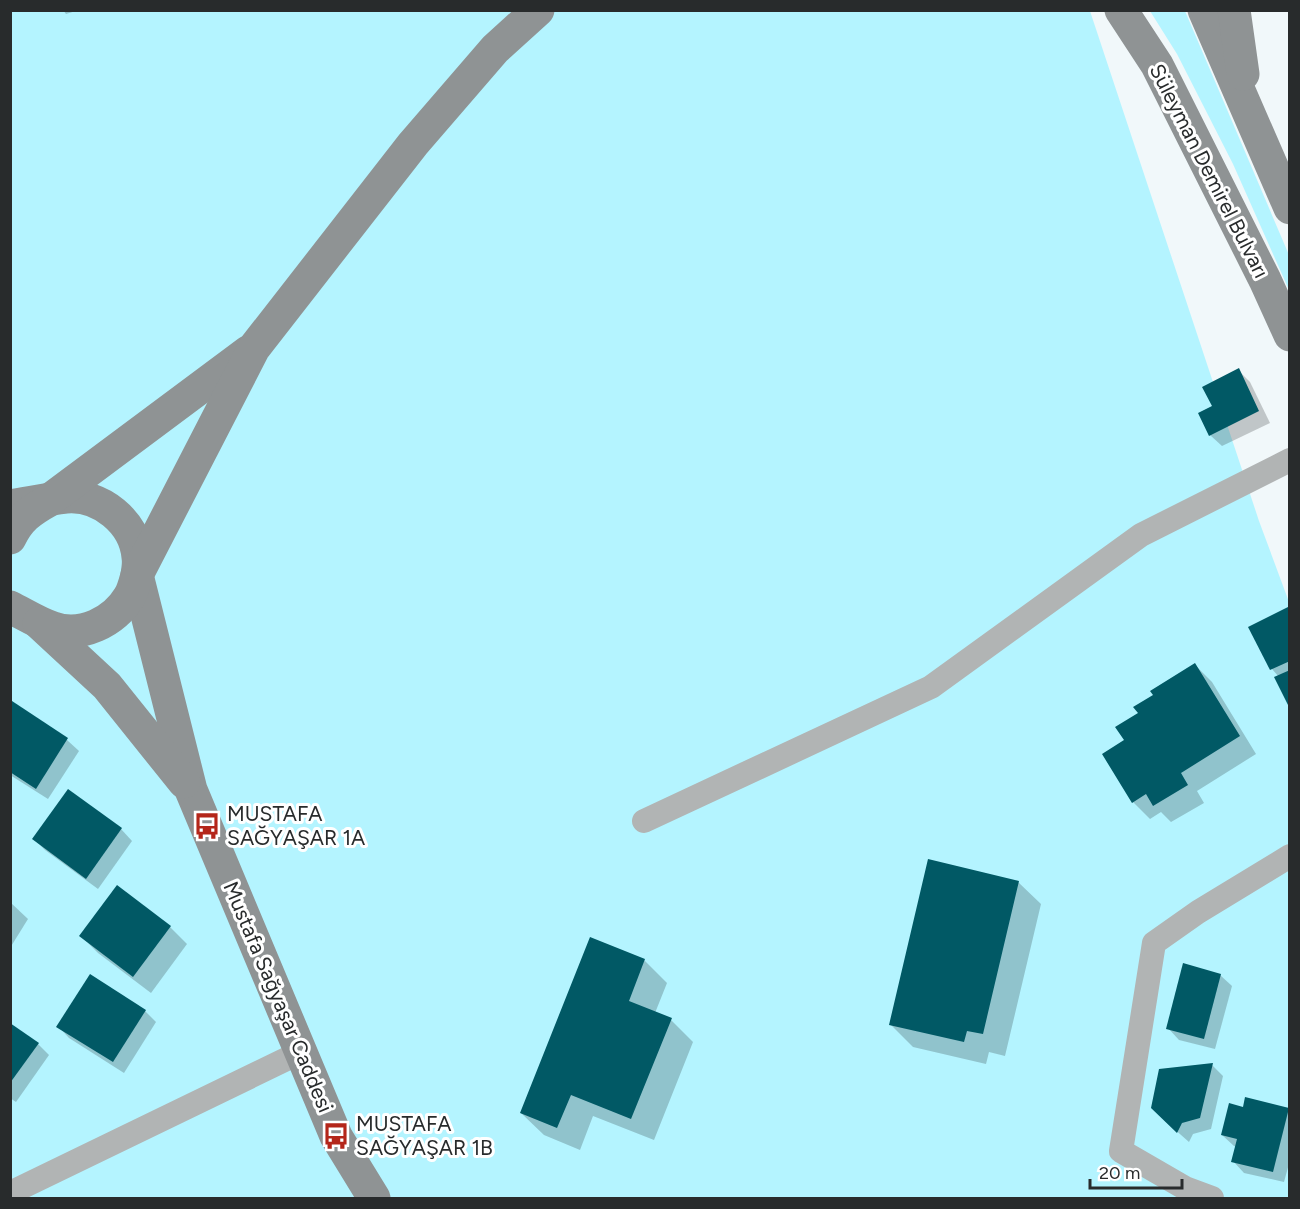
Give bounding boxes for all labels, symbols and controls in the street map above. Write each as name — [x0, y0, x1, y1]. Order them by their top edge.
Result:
street label: Süleyman Demirel Bulvarı — [1145, 60, 1274, 282]
place label: MUSTAFA SAĞYAŞAR 1A — [227, 801, 365, 850]
bus stop icon: MUSTAFA SAĞYAŞAR 1A — [192, 811, 222, 841]
street label: Mustafa Sağyaşar Caddesi — [218, 878, 338, 1116]
place label: MUSTAFA SAĞYAŞAR 1B — [356, 1111, 493, 1160]
bus stop icon: MUSTAFA SAĞYAŞAR 1B — [321, 1121, 351, 1151]
scale bar — [1090, 1152, 1182, 1190]
text: 20 m — [1099, 1162, 1140, 1184]

